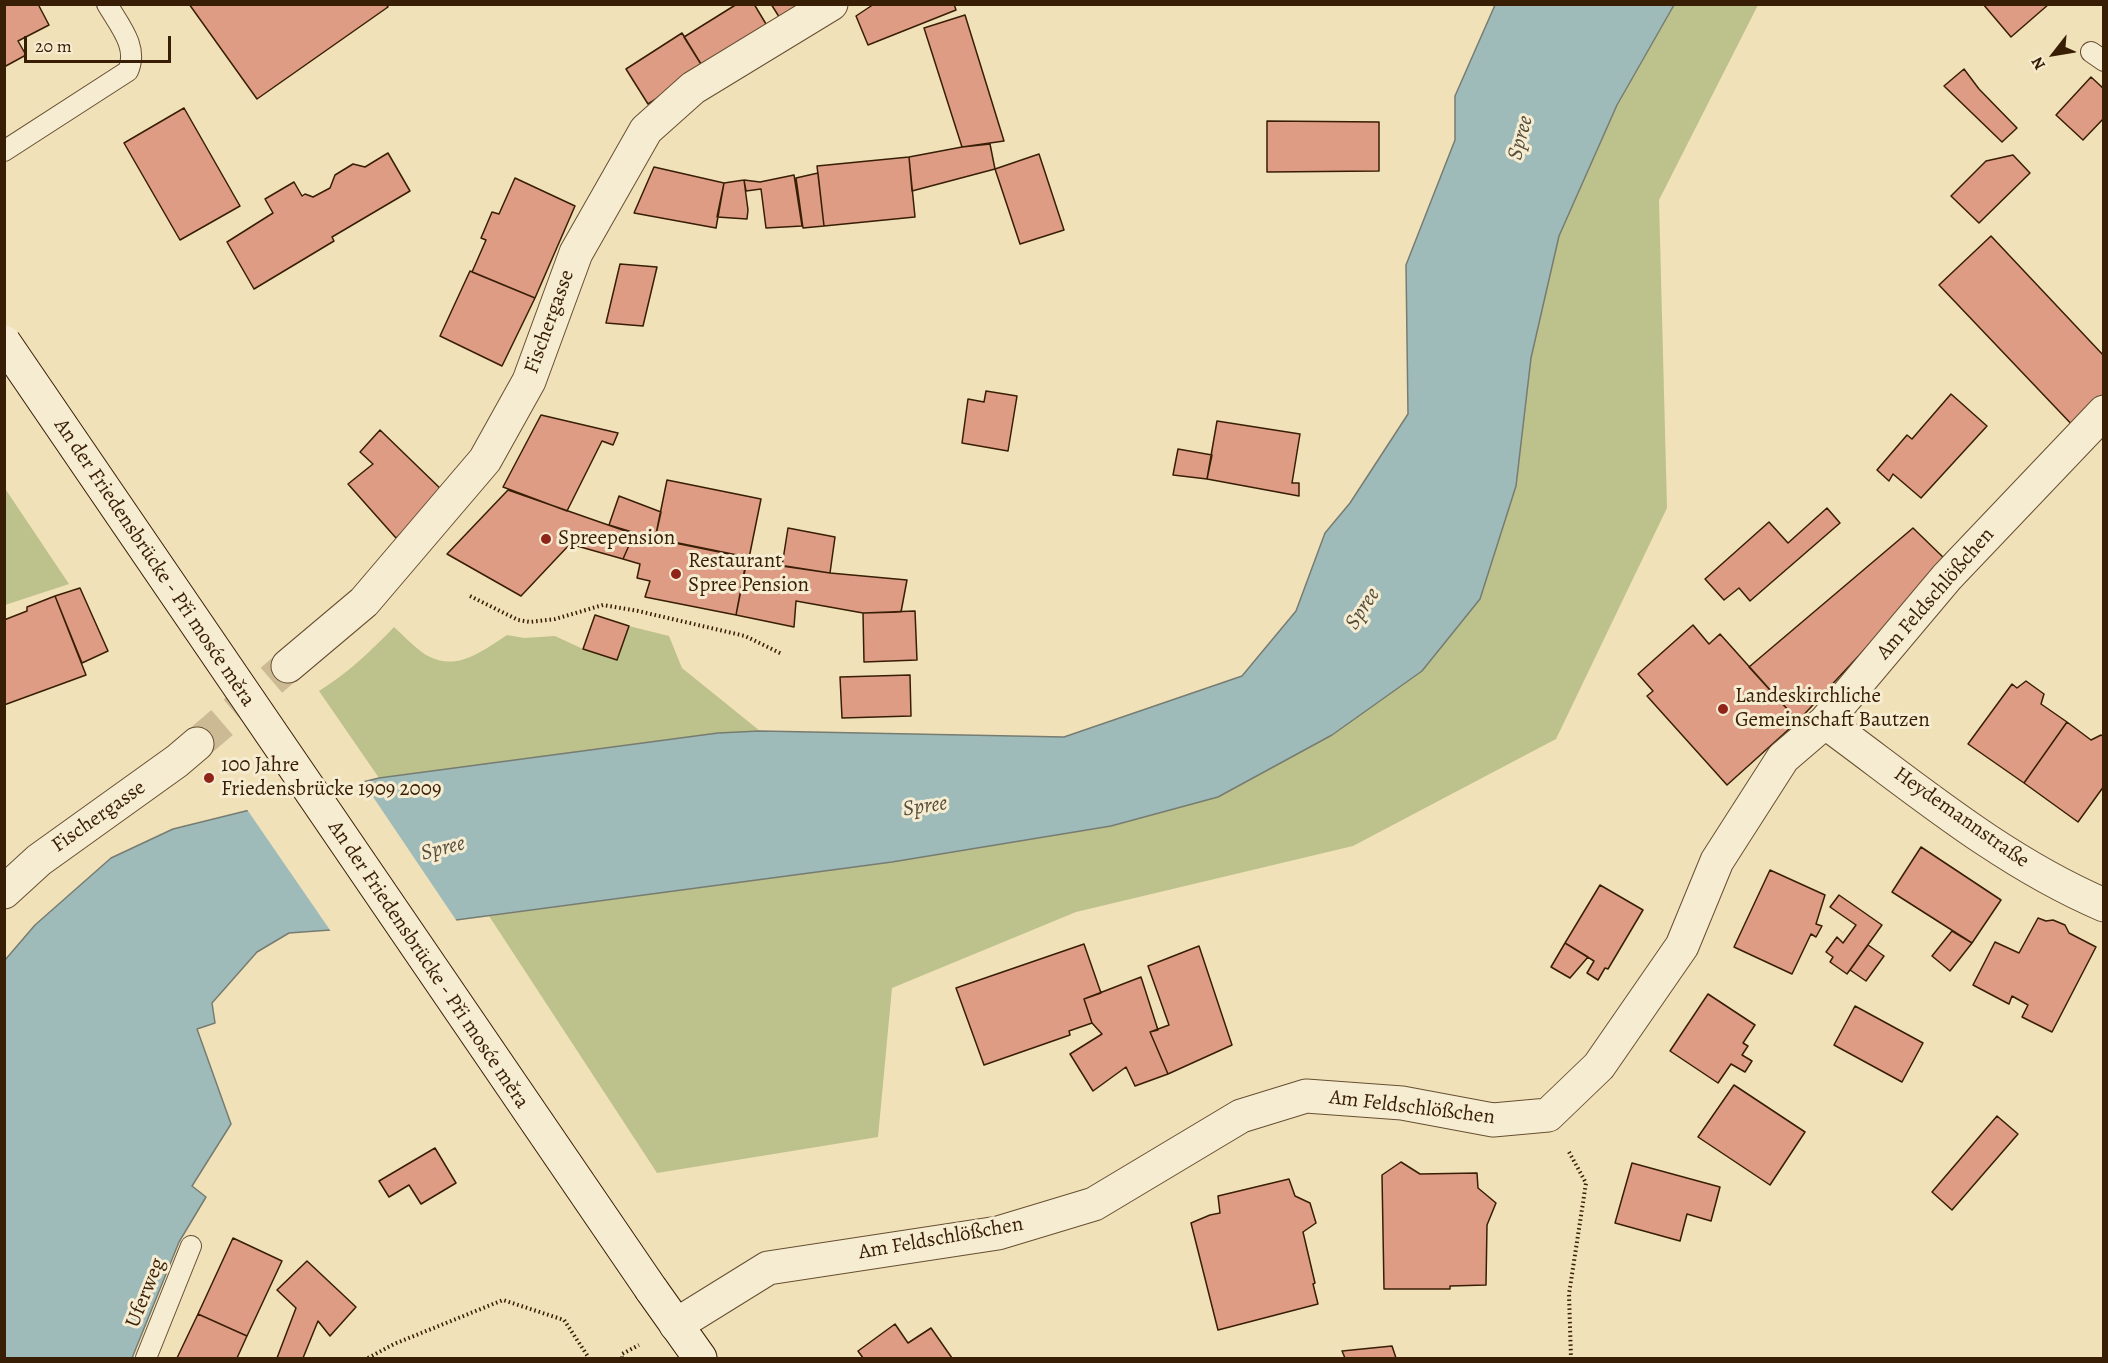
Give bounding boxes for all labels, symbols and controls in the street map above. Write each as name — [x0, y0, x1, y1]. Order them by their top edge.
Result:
scale bar — [27, 24, 174, 62]
north arrow — [2024, 24, 2084, 84]
text: 20 m — [35, 34, 72, 58]
text: N — [2026, 53, 2051, 74]
water label: Spree — [1502, 113, 1540, 163]
street label: Fischergasse — [520, 267, 580, 377]
street label: An der Friedensbrücke - Při mosće měra — [48, 414, 260, 712]
street label: Am Feldschlößchen — [1872, 523, 2000, 665]
place label: Spreepension — [558, 526, 675, 552]
marker: Spreepension — [539, 532, 553, 546]
place label: Restaurant Spree Pension — [688, 549, 809, 599]
marker: Restaurant Spree Pension — [669, 567, 683, 581]
water label: Spree — [1340, 583, 1386, 635]
place label: Landeskirchliche Gemeinschaft Bautzen — [1735, 684, 1930, 734]
marker: Landeskirchliche Gemeinschaft Bautzen — [1716, 702, 1730, 716]
place label: 100 Jahre Friedensbrücke 1909 2009 — [221, 753, 441, 803]
street label: Heydemannstraße — [1888, 762, 2034, 874]
marker: 100 Jahre Friedensbrücke 1909 2009 — [202, 771, 216, 785]
street label: Fischergasse — [47, 776, 151, 858]
water label: Spree — [901, 791, 949, 823]
street label: An der Friedensbrücke - Při mosće měra — [322, 816, 534, 1114]
water label: Spree — [418, 831, 468, 867]
street label: Am Feldschlößchen — [1328, 1085, 1496, 1131]
street label: Am Feldschlößchen — [857, 1212, 1025, 1266]
street label: Uferweg — [121, 1255, 171, 1331]

